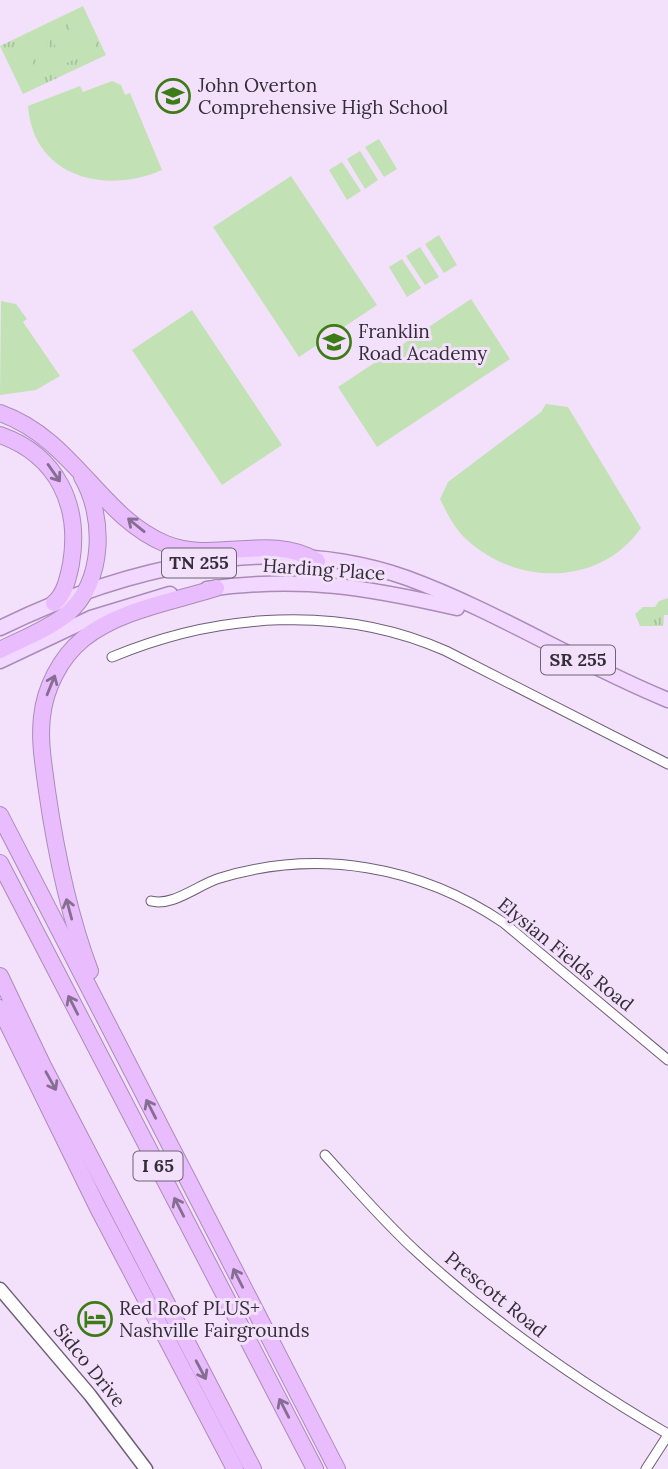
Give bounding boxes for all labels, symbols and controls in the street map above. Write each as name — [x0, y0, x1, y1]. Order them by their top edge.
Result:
place label: John Overton Comprehensive High School — [197, 73, 448, 119]
school or university icon: John Overton Comprehensive High School — [154, 77, 192, 115]
place label: Franklin Road Academy — [358, 319, 487, 365]
school or university icon: Franklin Road Academy — [315, 323, 353, 361]
one-way arrow — [47, 463, 61, 482]
one-way arrow — [127, 517, 145, 533]
road number: TN 255 — [162, 548, 236, 578]
street label: Harding Place — [262, 553, 386, 585]
road number: SR 255 — [541, 646, 615, 674]
one-way arrow — [45, 675, 58, 697]
street label: Elysian Fields Road — [493, 892, 639, 1016]
one-way arrow — [62, 898, 75, 921]
one-way arrow — [66, 995, 79, 1016]
one-way arrow — [45, 1070, 59, 1091]
one-way arrow — [143, 1099, 157, 1120]
road number: I 65 — [134, 1152, 182, 1181]
one-way arrow — [172, 1197, 186, 1217]
street label: Prescott Road — [440, 1246, 552, 1342]
one-way arrow — [231, 1268, 245, 1289]
place label: Red Roof PLUS+ Nashville Fairgrounds — [119, 1296, 310, 1342]
hotel icon: Red Roof PLUS+ Nashville Fairgrounds — [76, 1300, 114, 1338]
street label: Sidco Drive — [49, 1318, 131, 1412]
one-way arrow — [195, 1359, 209, 1380]
one-way arrow — [276, 1398, 290, 1419]

